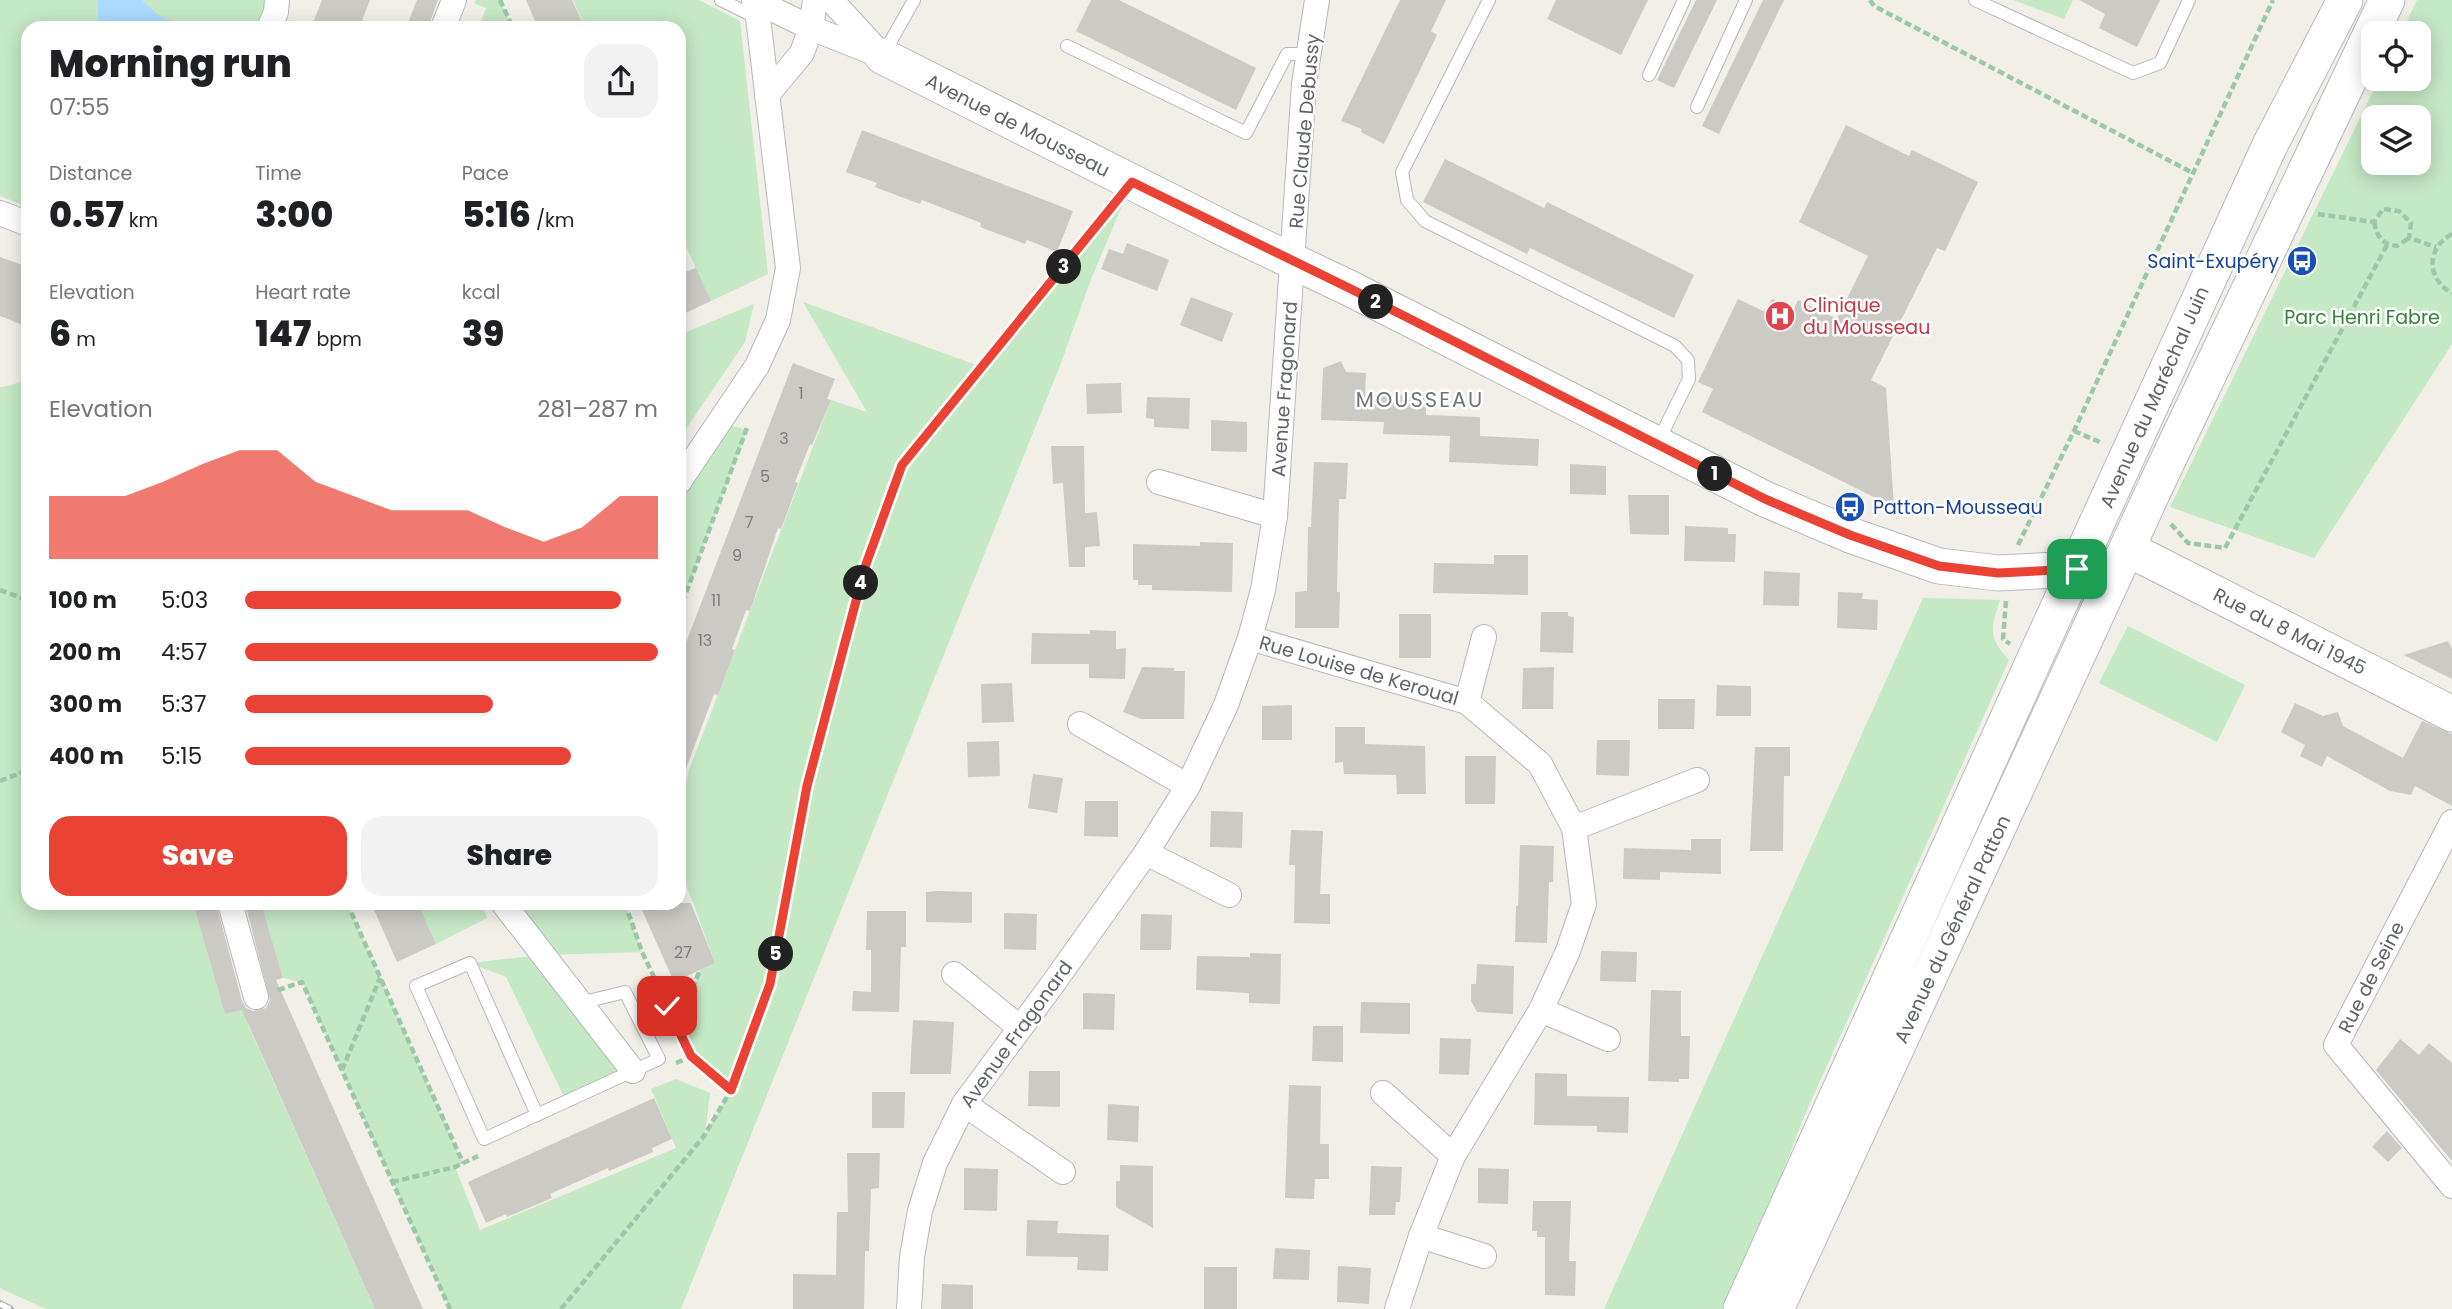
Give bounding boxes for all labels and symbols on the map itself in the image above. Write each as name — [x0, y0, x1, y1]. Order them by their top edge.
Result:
street label: Rue Claude Debussy — [1283, 32, 1326, 230]
street label: Avenue de Mousseau — [921, 67, 1115, 184]
bus stop icon: Saint-Exupéry — [2285, 244, 2319, 278]
place label: Saint-Exupéry — [2147, 248, 2279, 275]
pin: 3 — [1046, 250, 1082, 284]
street label: Avenue du Maréchal Juin — [2093, 282, 2216, 512]
pin: 2 — [1358, 284, 1394, 320]
place label: Clinique du Mousseau — [1803, 292, 1930, 341]
hospital icon: Clinique du Mousseau — [1763, 299, 1797, 333]
street label: Avenue Fragonard — [1265, 300, 1304, 478]
park label: Parc Henri Fabre — [2284, 304, 2440, 331]
house number: 1 — [798, 382, 804, 405]
district label: MOUSSEAU — [1356, 385, 1484, 414]
house number: 3 — [779, 427, 789, 450]
pin: 1 — [1698, 456, 1732, 491]
house number: 5 — [760, 465, 770, 488]
bus stop icon: Patton-Mousseau — [1833, 490, 1867, 524]
place label: Patton-Mousseau — [1873, 494, 2043, 521]
house number: 7 — [745, 511, 754, 534]
pin — [2047, 539, 2107, 599]
house number: 9 — [732, 544, 742, 567]
pin: 4 — [844, 566, 878, 600]
street label: Rue du 8 Mai 1945 — [2209, 581, 2371, 682]
house number: 11 — [711, 589, 721, 612]
house number: 13 — [698, 629, 712, 652]
street label: Rue Louise de Keroual — [1256, 629, 1462, 712]
street label: Avenue du Général Patton — [1888, 811, 2017, 1048]
street label: Rue de Seine — [2332, 917, 2411, 1038]
pin: 5 — [758, 936, 794, 972]
house number: 27 — [674, 941, 692, 964]
street label: Avenue Fragonard — [954, 955, 1079, 1113]
pin — [637, 976, 697, 1036]

